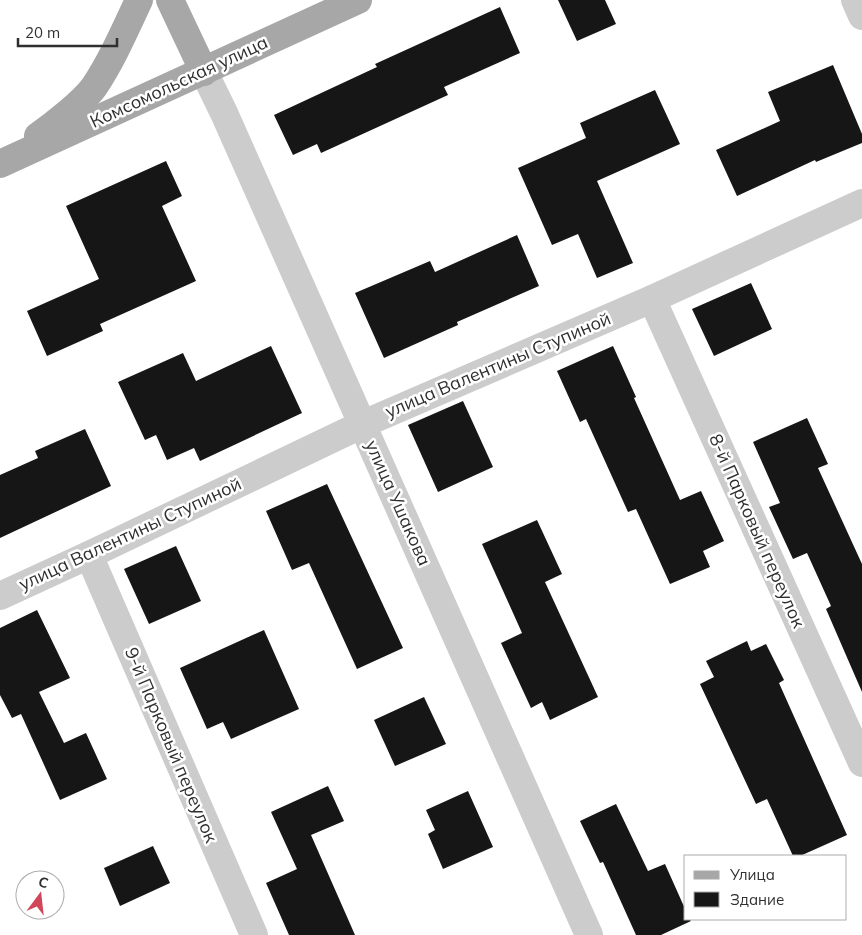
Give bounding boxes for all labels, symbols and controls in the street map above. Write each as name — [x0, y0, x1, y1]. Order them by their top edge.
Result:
scale bar — [18, 15, 116, 47]
text: 20 m — [25, 23, 60, 42]
street label: Комсомольская улица — [86, 30, 271, 133]
street label: улица Валентины Ступиной — [381, 306, 614, 423]
street label: 8-й Парковый переулок — [704, 430, 811, 632]
street label: улица Ушакова — [360, 436, 436, 569]
street label: улица Валентины Ступиной — [15, 472, 245, 595]
street label: 9-й Парковый переулок — [120, 644, 223, 846]
legend — [684, 855, 847, 920]
text: Улица — [729, 865, 775, 884]
north arrow — [15, 870, 65, 920]
text: С — [36, 873, 50, 892]
text: Здание — [730, 890, 784, 909]

